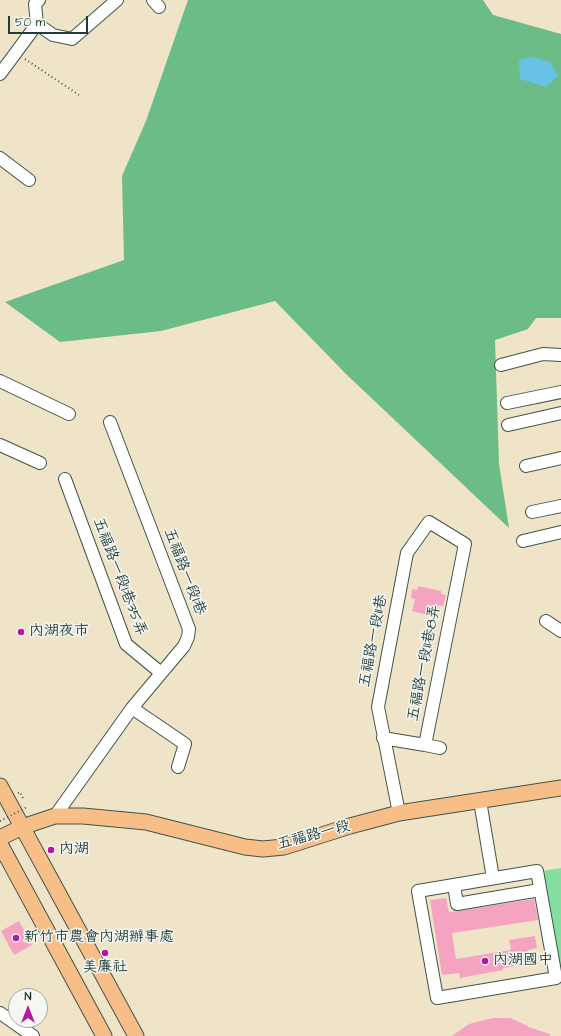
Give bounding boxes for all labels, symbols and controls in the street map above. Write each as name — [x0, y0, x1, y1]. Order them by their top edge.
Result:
scale bar — [10, 8, 90, 34]
text: 50 m — [15, 14, 45, 31]
street label: 五福路一段1巷35弄 — [88, 515, 150, 639]
street label: 五福路一段1巷 — [159, 526, 209, 618]
street label: 五福路一段11巷 — [356, 593, 392, 689]
street label: 五福路一段11巷8弄 — [405, 603, 445, 723]
place label: 內湖夜市 — [29, 623, 89, 641]
marker: 內湖夜市 — [16, 627, 26, 637]
street label: 五福路一段 — [275, 818, 353, 854]
place label: 內湖 — [59, 841, 89, 859]
marker: 內湖 — [46, 845, 56, 855]
place label: 新竹市農會內湖辦事處 — [24, 929, 174, 947]
marker: 新竹市農會內湖辦事處 — [11, 933, 21, 943]
marker: 美廉社 — [100, 948, 110, 958]
place label: 內湖國中 — [493, 952, 553, 970]
marker: 內湖國中 — [480, 956, 490, 966]
place label: 美廉社 — [83, 959, 127, 977]
north arrow — [8, 988, 48, 1028]
text: N — [25, 989, 31, 1004]

